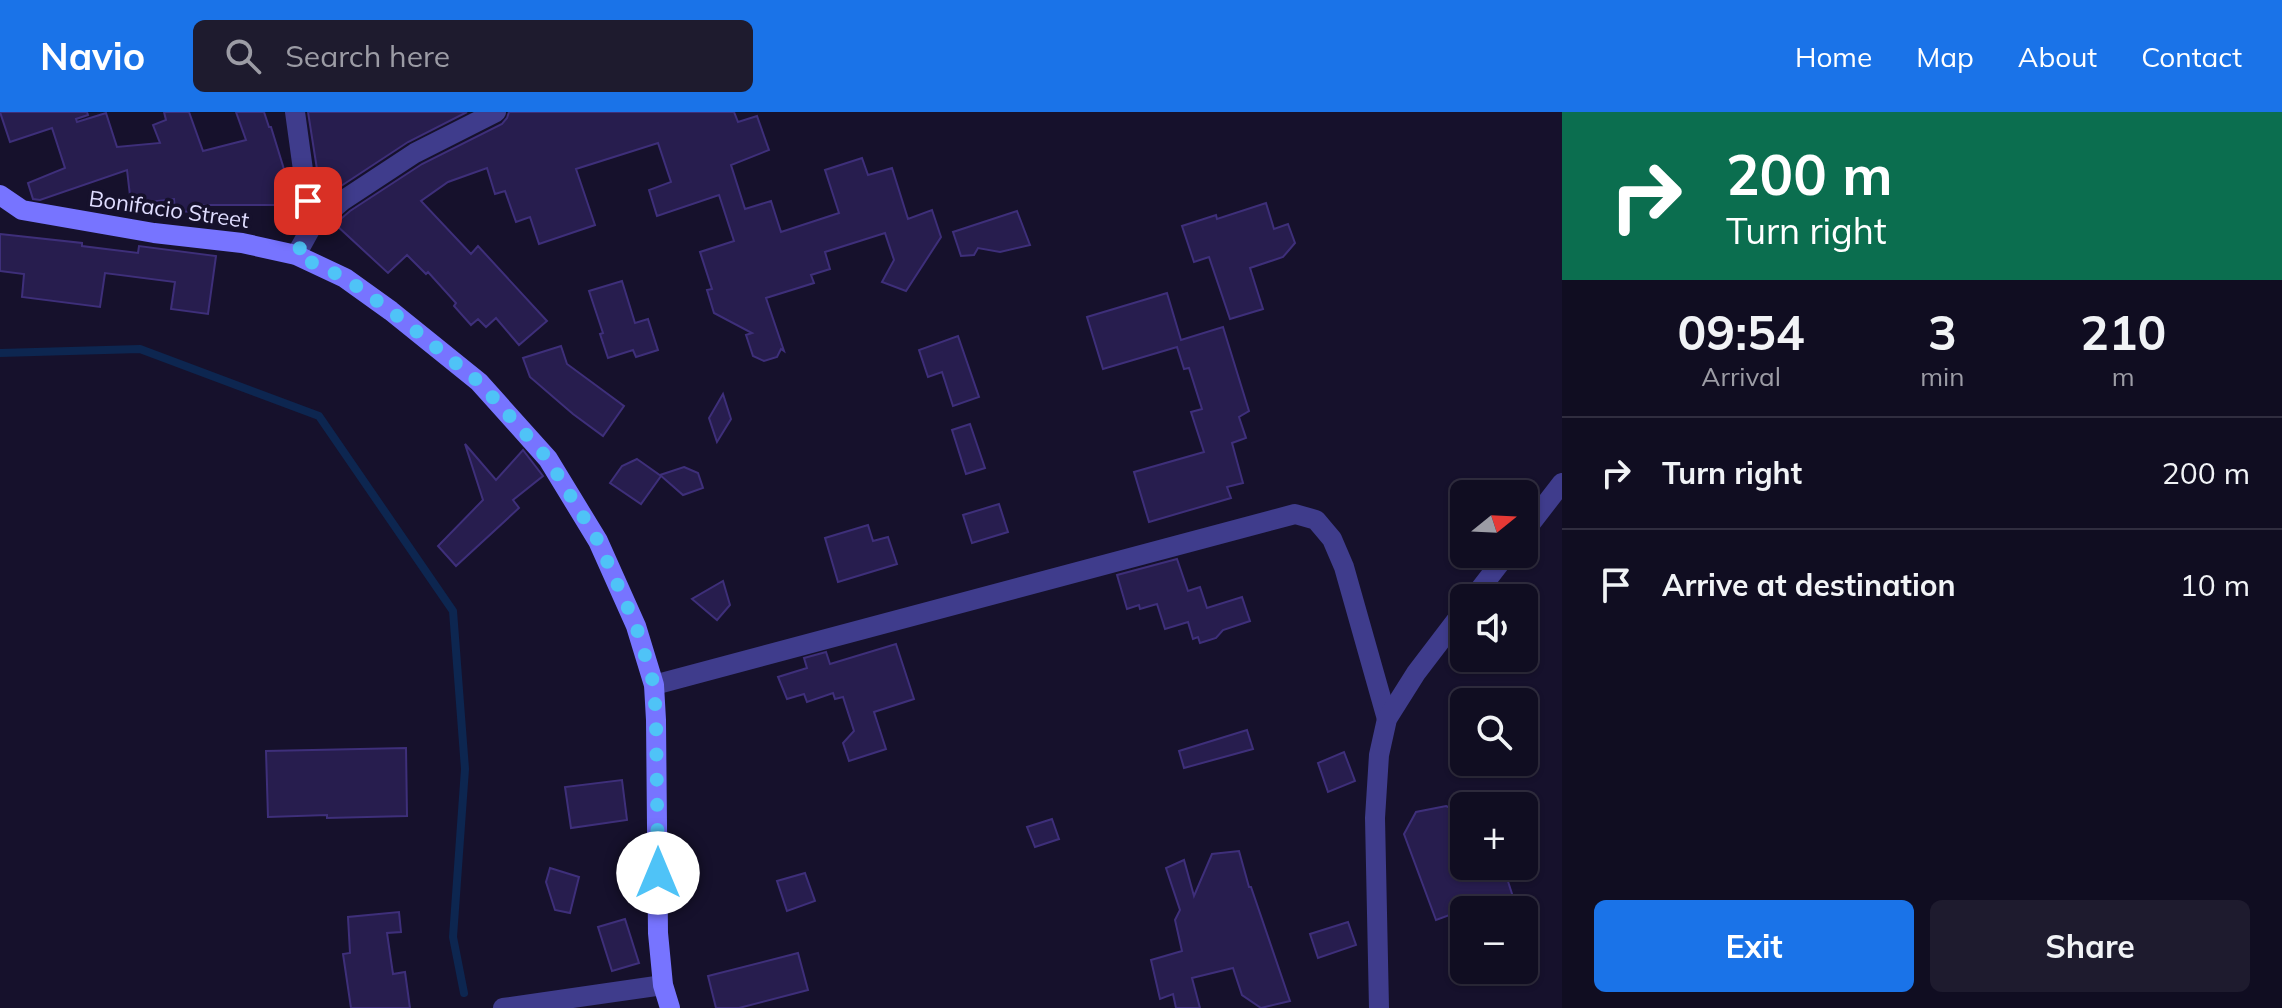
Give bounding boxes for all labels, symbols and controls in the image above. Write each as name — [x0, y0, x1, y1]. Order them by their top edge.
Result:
search box — [193, 20, 753, 92]
text: Navio — [40, 32, 145, 80]
icon: search — [221, 34, 265, 78]
text: Search here — [285, 37, 450, 75]
text: Home — [1795, 39, 1872, 74]
text: Map — [1916, 39, 1974, 74]
text: About — [2018, 39, 2097, 74]
text: Contact — [2141, 39, 2242, 74]
text: 200 m — [1726, 139, 1893, 209]
icon: right — [1594, 144, 1698, 248]
pin — [274, 167, 342, 235]
icon: arrive — [286, 179, 330, 223]
street label: Bonifacio Street — [87, 184, 251, 234]
text: Turn right — [1726, 208, 1887, 253]
text: 09:54 — [1678, 302, 1805, 362]
text: 3 — [1928, 302, 1957, 362]
text: 210 — [2080, 302, 2166, 362]
text: Arrival — [1701, 360, 1781, 393]
text: min — [1920, 360, 1964, 393]
text: m — [2112, 360, 2135, 393]
icon: right — [1594, 451, 1638, 495]
text: Turn right — [1662, 454, 1802, 492]
text: 200 m — [2162, 454, 2250, 492]
north arrow — [1450, 480, 1538, 568]
map controls — [1450, 480, 1538, 984]
icon: arrive — [1594, 563, 1638, 607]
text: Arrive at destination — [1662, 566, 1956, 604]
text: 10 m — [2180, 566, 2250, 604]
button: sound — [1450, 584, 1538, 672]
button: search — [1450, 688, 1538, 776]
button: + — [1450, 792, 1538, 880]
position arrow — [616, 831, 700, 915]
button: − — [1450, 896, 1538, 984]
button: Exit — [1594, 900, 1914, 992]
button: Share — [1930, 900, 2250, 992]

